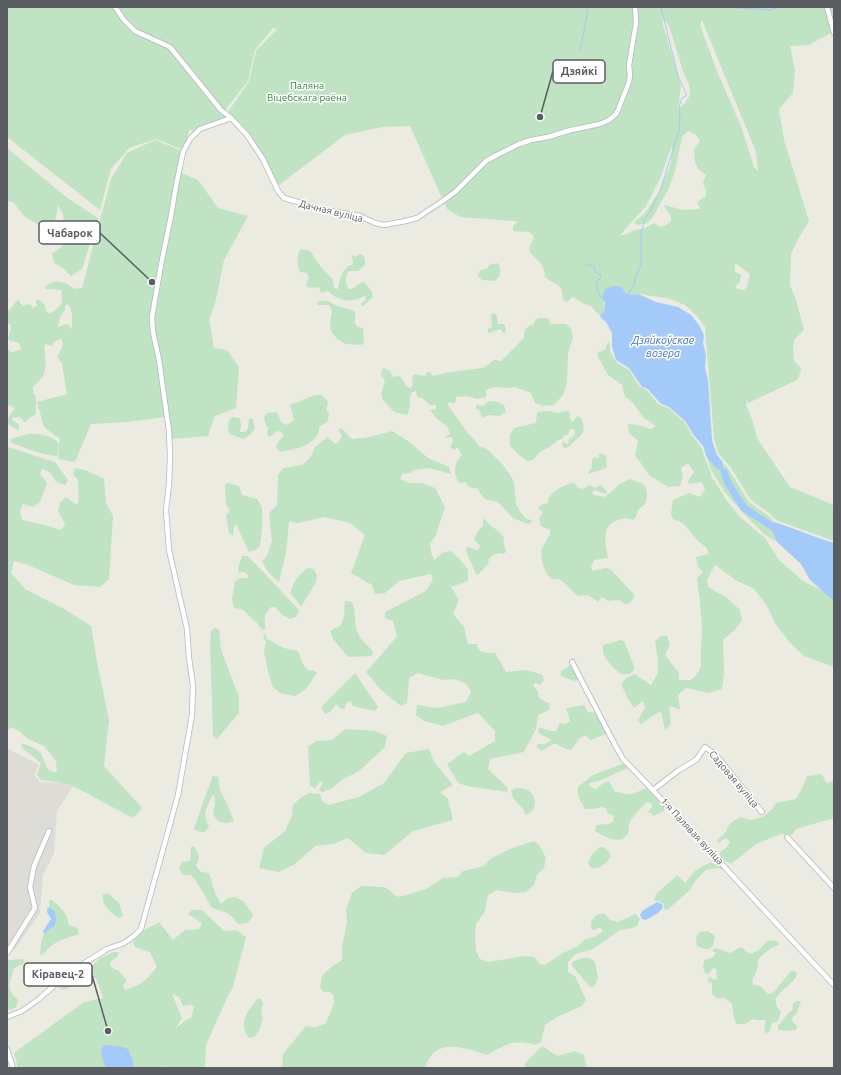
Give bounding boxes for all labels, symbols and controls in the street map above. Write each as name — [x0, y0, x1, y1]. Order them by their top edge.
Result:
callout: Дзяйкі — [553, 60, 605, 83]
text: Дзяйкі — [561, 65, 597, 77]
park label: Паляна Віцебскага раёна — [267, 80, 347, 103]
street label: Дачная вуліца — [298, 198, 364, 224]
callout: Чабарок — [39, 221, 100, 244]
text: Чабарок — [47, 227, 93, 239]
water label: Дзяйкоўскае возера — [631, 334, 695, 359]
street label: Садовая вуліца — [707, 748, 761, 810]
street label: 1-я Палявая вуліца — [658, 795, 726, 867]
callout: Кіравец-2 — [24, 963, 92, 986]
text: Кіравец-2 — [32, 968, 84, 980]

